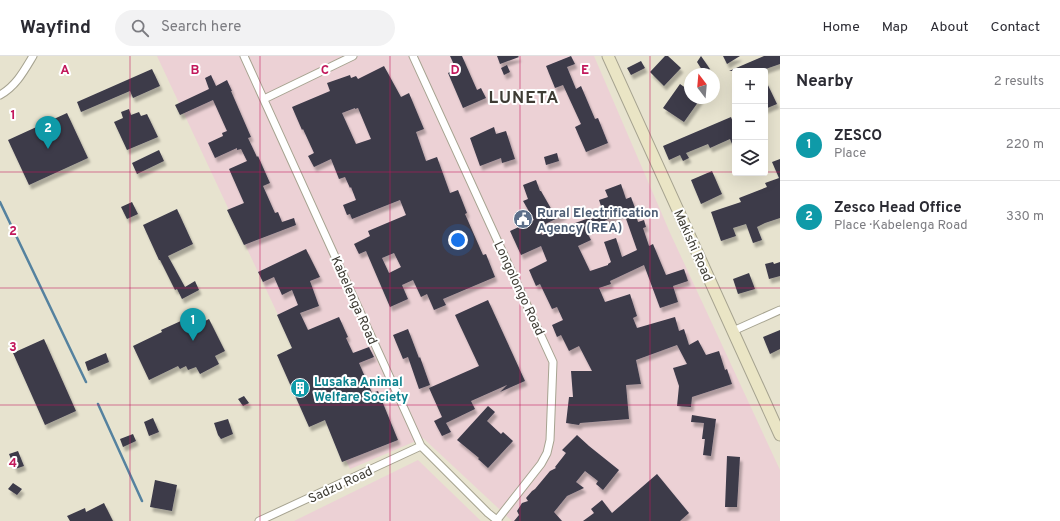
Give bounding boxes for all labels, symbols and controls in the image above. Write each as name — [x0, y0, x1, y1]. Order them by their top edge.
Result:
search box — [115, 10, 395, 46]
text: Wayfind — [20, 16, 91, 40]
icon: search — [129, 17, 151, 39]
text: Search here — [161, 18, 241, 37]
text: Home — [823, 19, 860, 36]
text: Map — [882, 19, 908, 36]
text: About — [930, 19, 969, 36]
text: Contact — [991, 19, 1040, 36]
text: A — [60, 63, 70, 79]
text: B — [191, 63, 200, 79]
text: C — [321, 63, 329, 79]
text: D — [450, 63, 460, 79]
text: E — [581, 63, 589, 79]
north arrow — [684, 68, 720, 104]
map controls — [732, 68, 768, 176]
button: + — [732, 68, 768, 104]
text: Nearby — [796, 71, 853, 93]
text: 2 results — [994, 74, 1044, 90]
district label: LUNETA — [489, 88, 559, 110]
button: − — [732, 104, 768, 140]
text: 1 — [10, 108, 16, 124]
pin: 2 — [35, 116, 61, 149]
text: ZESCO — [834, 127, 882, 146]
text: 1 — [806, 137, 812, 153]
text: 220 m — [1006, 137, 1044, 153]
button: layers — [732, 140, 768, 176]
text: Place — [834, 146, 866, 162]
text: Zesco Head Office — [834, 199, 962, 218]
place label: Rural Electrification Agency (REA) — [537, 206, 659, 237]
street label: Makishi Road — [669, 207, 715, 284]
public building icon: Rural Electrification Agency (REA) — [512, 208, 534, 230]
text: 2 — [805, 209, 813, 225]
text: 330 m — [1006, 209, 1044, 225]
text: Place · Kabelenga Road — [834, 218, 968, 234]
text: 2 — [9, 224, 17, 240]
your location — [448, 230, 468, 250]
street label: Longolongo Road — [489, 239, 547, 339]
street label: Kabelenga Road — [327, 254, 380, 348]
pin: 1 — [180, 308, 206, 341]
text: 3 — [9, 340, 17, 356]
place label: Lusaka Animal Welfare Society — [314, 375, 409, 406]
building icon: Lusaka Animal Welfare Society — [289, 377, 311, 399]
text: 4 — [9, 456, 17, 472]
street label: Sadzu Road — [306, 464, 376, 508]

